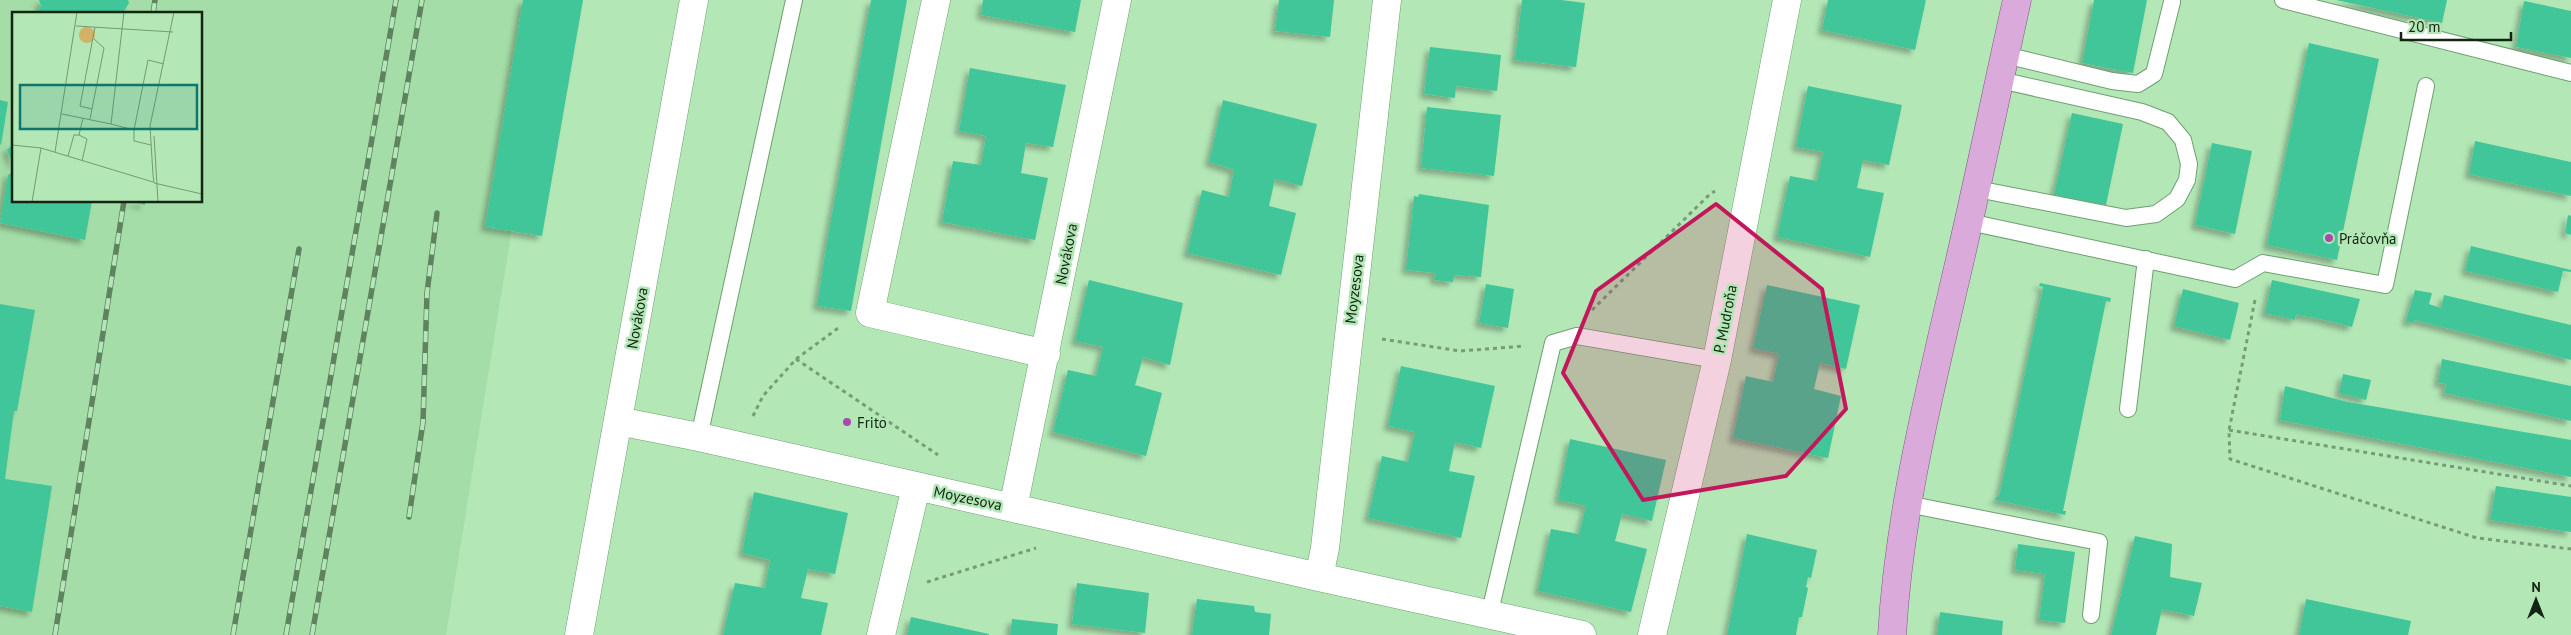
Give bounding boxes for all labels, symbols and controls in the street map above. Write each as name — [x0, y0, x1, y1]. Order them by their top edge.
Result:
scale bar — [2401, 10, 2511, 42]
inset map — [12, 12, 202, 202]
text: 20 m — [2408, 17, 2441, 36]
street label: Novákova — [1051, 222, 1081, 286]
place label: Práčovňa — [2339, 229, 2397, 248]
marker: Práčovňa — [2323, 232, 2335, 244]
street label: Moyzesova — [1340, 253, 1368, 325]
street label: P. Mudroňa — [1709, 283, 1741, 355]
street label: Novákova — [622, 286, 652, 350]
place label: Frito — [857, 413, 887, 432]
marker: Frito — [841, 416, 853, 428]
street label: Moyzesova — [932, 481, 1004, 515]
north arrow — [2511, 575, 2561, 625]
text: N — [2531, 578, 2541, 596]

